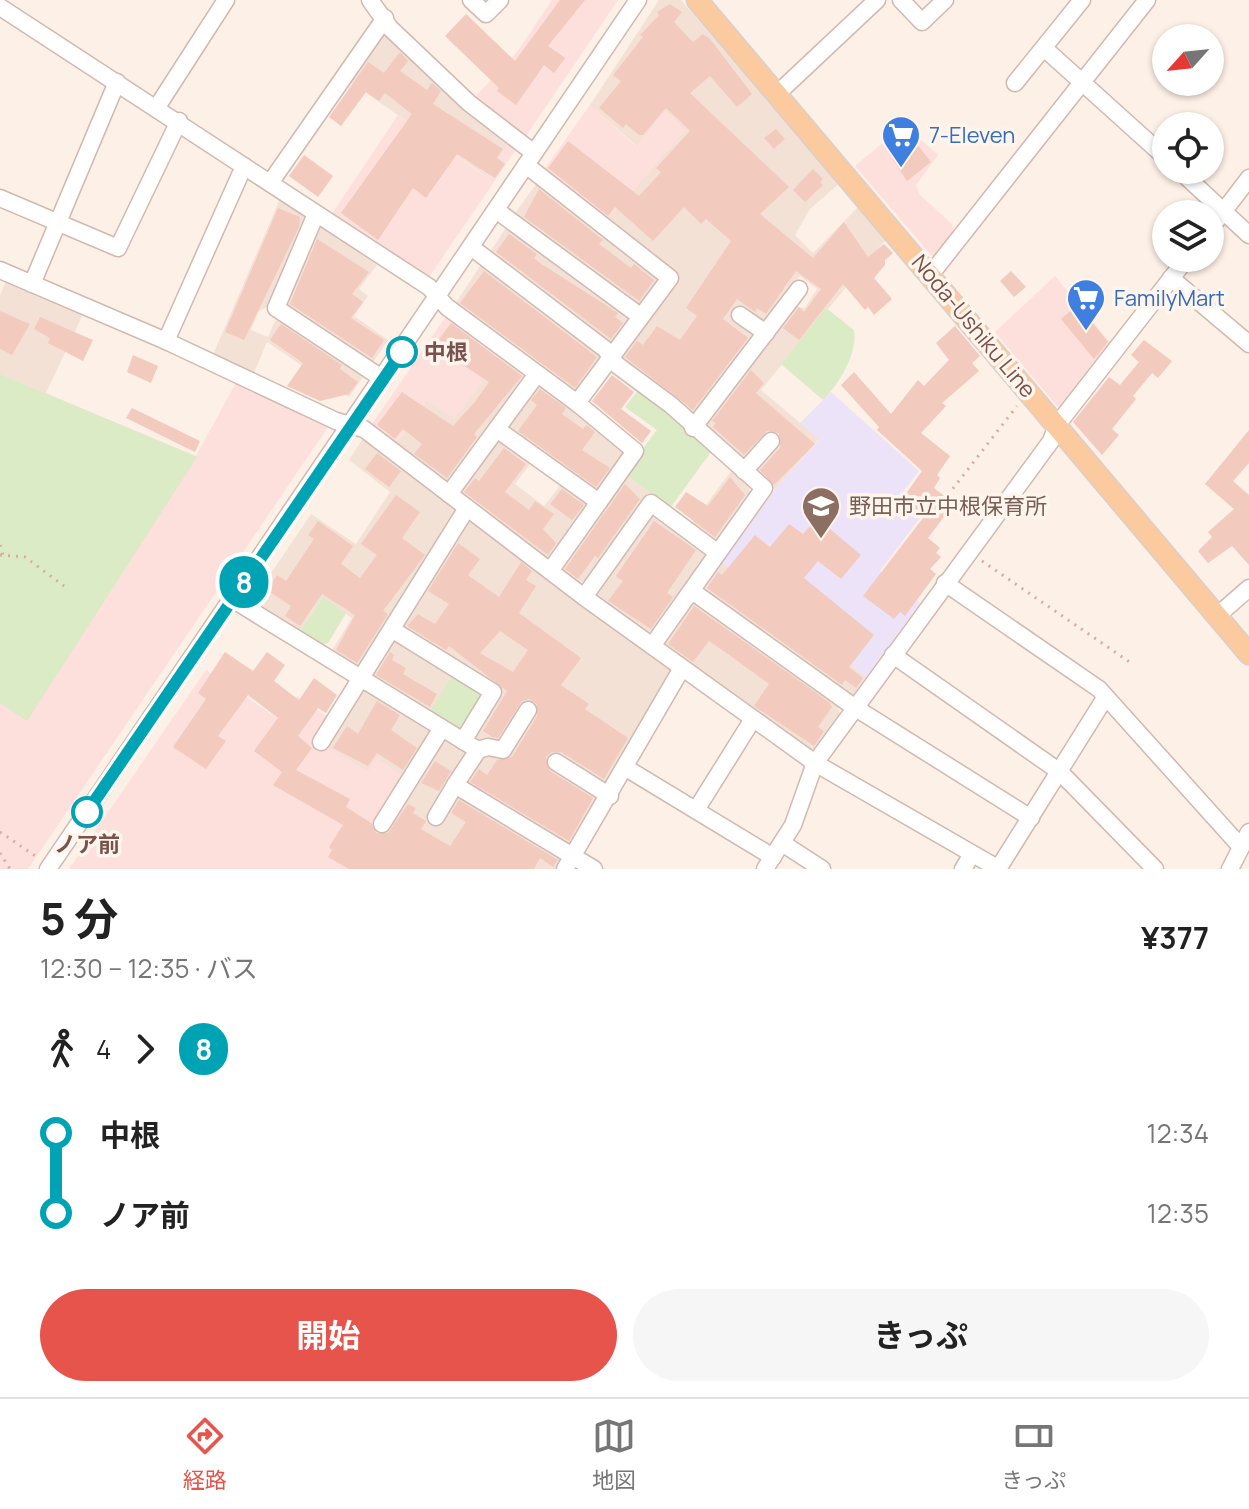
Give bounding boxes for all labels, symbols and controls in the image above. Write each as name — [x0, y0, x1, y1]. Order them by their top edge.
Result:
north arrow — [1152, 24, 1224, 96]
map controls — [1152, 24, 1224, 272]
button: locate — [1152, 112, 1224, 184]
supermarket icon: 7-Eleven — [880, 114, 922, 169]
place label: 7-Eleven — [929, 120, 1015, 150]
button: layers — [1152, 200, 1224, 272]
street label: Noda-Ushiku Line — [905, 248, 1043, 404]
supermarket icon: FamilyMart — [1065, 277, 1107, 332]
place label: FamilyMart — [1114, 283, 1225, 313]
marker: 中根 — [387, 337, 417, 367]
place label: 中根 — [424, 337, 468, 367]
school or university icon: 野田市立中根保育所 — [800, 485, 842, 540]
place label: 野田市立中根保育所 — [849, 491, 1047, 521]
line badge: 8 — [218, 556, 270, 608]
text: 8 — [235, 563, 253, 601]
marker: ノア前 — [72, 797, 102, 827]
place label: ノア前 — [54, 829, 120, 859]
text: 5 分 — [40, 888, 119, 948]
text: ¥377 — [1141, 917, 1209, 958]
text: 12:30 – 12:35 · バス — [40, 950, 258, 986]
icon: walk — [40, 1027, 84, 1071]
icon: forward — [123, 1027, 167, 1071]
text: 8 — [195, 1030, 212, 1068]
text: 4 — [96, 1031, 111, 1067]
text: 中根 — [100, 1114, 160, 1155]
text: 12:34 — [1147, 1115, 1209, 1151]
text: ノア前 — [100, 1194, 190, 1235]
text: 12:35 — [1147, 1195, 1209, 1231]
button: 開始 — [40, 1289, 617, 1381]
button: きっぷ — [633, 1289, 1209, 1381]
tab: 経路 — [183, 1414, 227, 1495]
tab: 地図 — [592, 1414, 636, 1495]
tab: きっぷ — [1001, 1414, 1066, 1495]

